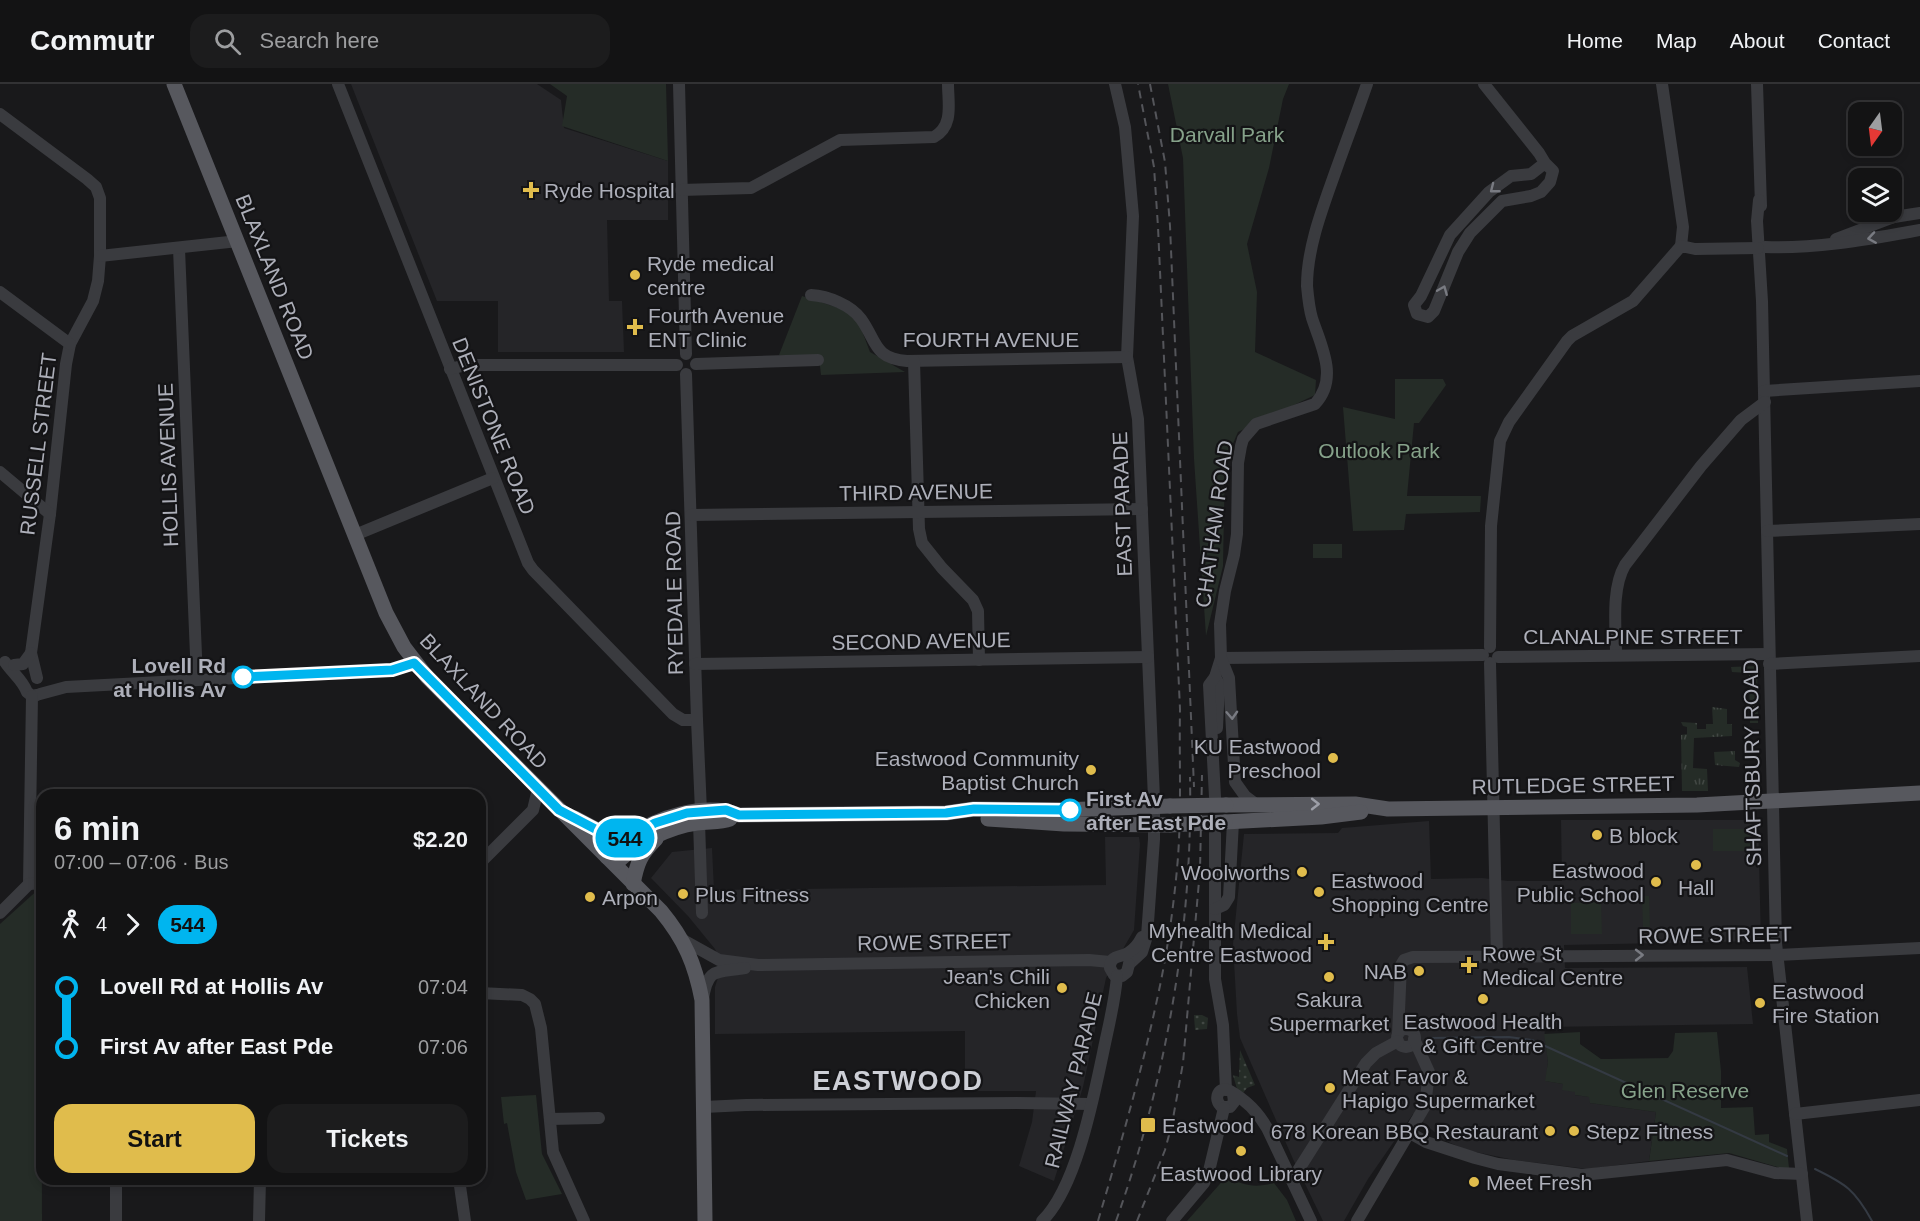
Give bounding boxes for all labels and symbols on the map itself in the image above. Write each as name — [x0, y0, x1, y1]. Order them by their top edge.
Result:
north arrow — [1848, 102, 1902, 156]
park label: Darvall Park — [1170, 123, 1285, 146]
place label: Ryde Hospital — [544, 179, 675, 202]
marker: Ryde Hospital — [522, 181, 540, 199]
one-way arrow — [1490, 182, 1501, 193]
street label: BLAXLAND ROAD — [231, 191, 319, 363]
one-way arrow — [1867, 231, 1877, 244]
place label: Ryde medical centre — [647, 252, 774, 299]
marker: Ryde medical centre — [628, 268, 642, 282]
one-way arrow — [1436, 285, 1448, 296]
place label: Fourth Avenue ENT Clinic — [648, 304, 784, 351]
marker: Fourth Avenue ENT Clinic — [626, 318, 644, 336]
street label: FOURTH AVENUE — [903, 328, 1079, 351]
street label: DENISTONE ROAD — [448, 334, 540, 518]
street label: RUSSELL STREET — [15, 351, 61, 537]
street label: HOLLIS AVENUE — [154, 383, 182, 547]
street label: EAST PARADE — [1108, 431, 1136, 577]
street label: CHATHAM ROAD — [1191, 439, 1237, 609]
park label: Outlook Park — [1318, 439, 1440, 462]
street label: THIRD AVENUE — [839, 479, 993, 505]
street label: RYEDALE ROAD — [661, 511, 687, 675]
street label: CLANALPINE STREET — [1523, 625, 1743, 648]
street label: SECOND AVENUE — [831, 628, 1011, 654]
street label: BLAXLAND ROAD — [415, 629, 553, 773]
place label: Lovell Rd at Hollis Av — [113, 654, 226, 701]
street label: SHAFTSBURY ROAD — [1739, 659, 1765, 867]
marker: Lovell Rd at Hollis Av — [232, 666, 254, 688]
one-way arrow — [1225, 710, 1238, 719]
place label: KU Eastwood Preschool — [1194, 735, 1321, 782]
place label: Eastwood Community Baptist Church — [875, 747, 1079, 794]
marker: KU Eastwood Preschool — [1326, 751, 1340, 765]
marker: Eastwood Community Baptist Church — [1084, 763, 1098, 777]
street label: RUTLEDGE STREET — [1471, 772, 1675, 798]
place label: First Av after East Pde — [1086, 787, 1226, 834]
one-way arrow — [1311, 798, 1320, 810]
marker: First Av after East Pde — [1059, 799, 1081, 821]
line badge: 544 — [590, 818, 660, 858]
place label: B block — [1609, 824, 1678, 847]
marker: B block — [1590, 828, 1604, 842]
marker: Hall — [1689, 858, 1703, 872]
place label: Eastwood Public School — [1517, 859, 1644, 906]
place label: Woolworths — [1181, 861, 1290, 884]
marker: Woolworths — [1295, 865, 1309, 879]
place label: Eastwood Shopping Centre — [1331, 869, 1489, 916]
marker: Eastwood Public School — [1649, 875, 1663, 889]
place label: Hall — [1678, 876, 1714, 899]
place label: Plus Fitness — [695, 883, 809, 906]
marker: Eastwood Shopping Centre — [1312, 885, 1326, 899]
place label: Arpon — [602, 886, 658, 909]
marker: Plus Fitness — [676, 887, 690, 901]
marker: Arpon — [583, 890, 597, 904]
place label: Myhealth Medical Centre Eastwood — [1149, 919, 1312, 966]
street label: ROWE STREET — [1638, 922, 1792, 948]
street label: ROWE STREET — [857, 929, 1011, 955]
marker: Myhealth Medical Centre Eastwood — [1317, 933, 1335, 951]
place label: Rowe St Medical Centre — [1482, 942, 1623, 989]
one-way arrow — [1635, 949, 1644, 962]
marker: Rowe St Medical Centre — [1460, 956, 1478, 974]
place label: NAB — [1364, 960, 1407, 983]
marker: NAB — [1412, 964, 1426, 978]
place label: Jean's Chili Chicken — [943, 965, 1050, 1012]
marker: Sakura Supermarket — [1322, 970, 1336, 984]
place label: Eastwood Fire Station — [1772, 980, 1879, 1027]
marker: Jean's Chili Chicken — [1055, 981, 1069, 995]
place label: Sakura Supermarket — [1269, 988, 1389, 1035]
street label: RAILWAY PARADE — [1040, 989, 1106, 1171]
marker: Eastwood Health & Gift Centre — [1476, 992, 1490, 1006]
marker: Eastwood Fire Station — [1753, 996, 1767, 1010]
place label: Eastwood Health & Gift Centre — [1404, 1010, 1562, 1057]
place label: Meat Favor & Hapigo Supermarket — [1342, 1065, 1535, 1112]
district label: EASTWOOD — [813, 1066, 984, 1096]
park label: Glen Reserve — [1621, 1079, 1749, 1102]
marker: Meat Favor & Hapigo Supermarket — [1323, 1081, 1337, 1095]
place label: Eastwood — [1162, 1114, 1254, 1137]
marker: Eastwood — [1139, 1116, 1157, 1134]
place label: 678 Korean BBQ Restaurant — [1271, 1120, 1538, 1143]
place label: Stepz Fitness — [1586, 1120, 1713, 1143]
marker: 678 Korean BBQ Restaurant — [1543, 1124, 1557, 1138]
marker: Stepz Fitness — [1567, 1124, 1581, 1138]
marker: Eastwood Library — [1234, 1144, 1248, 1158]
place label: Eastwood Library — [1160, 1162, 1323, 1185]
place label: Meet Fresh — [1486, 1171, 1592, 1194]
marker: Meet Fresh — [1467, 1175, 1481, 1189]

